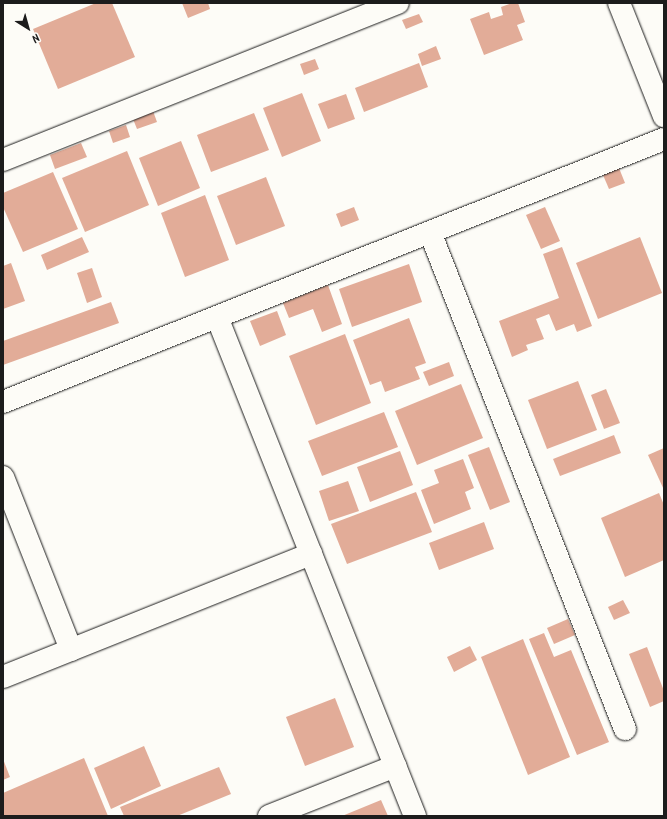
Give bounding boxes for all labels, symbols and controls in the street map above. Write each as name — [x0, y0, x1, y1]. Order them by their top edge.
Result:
north arrow — [8, 8, 48, 48]
text: N — [27, 28, 43, 47]

